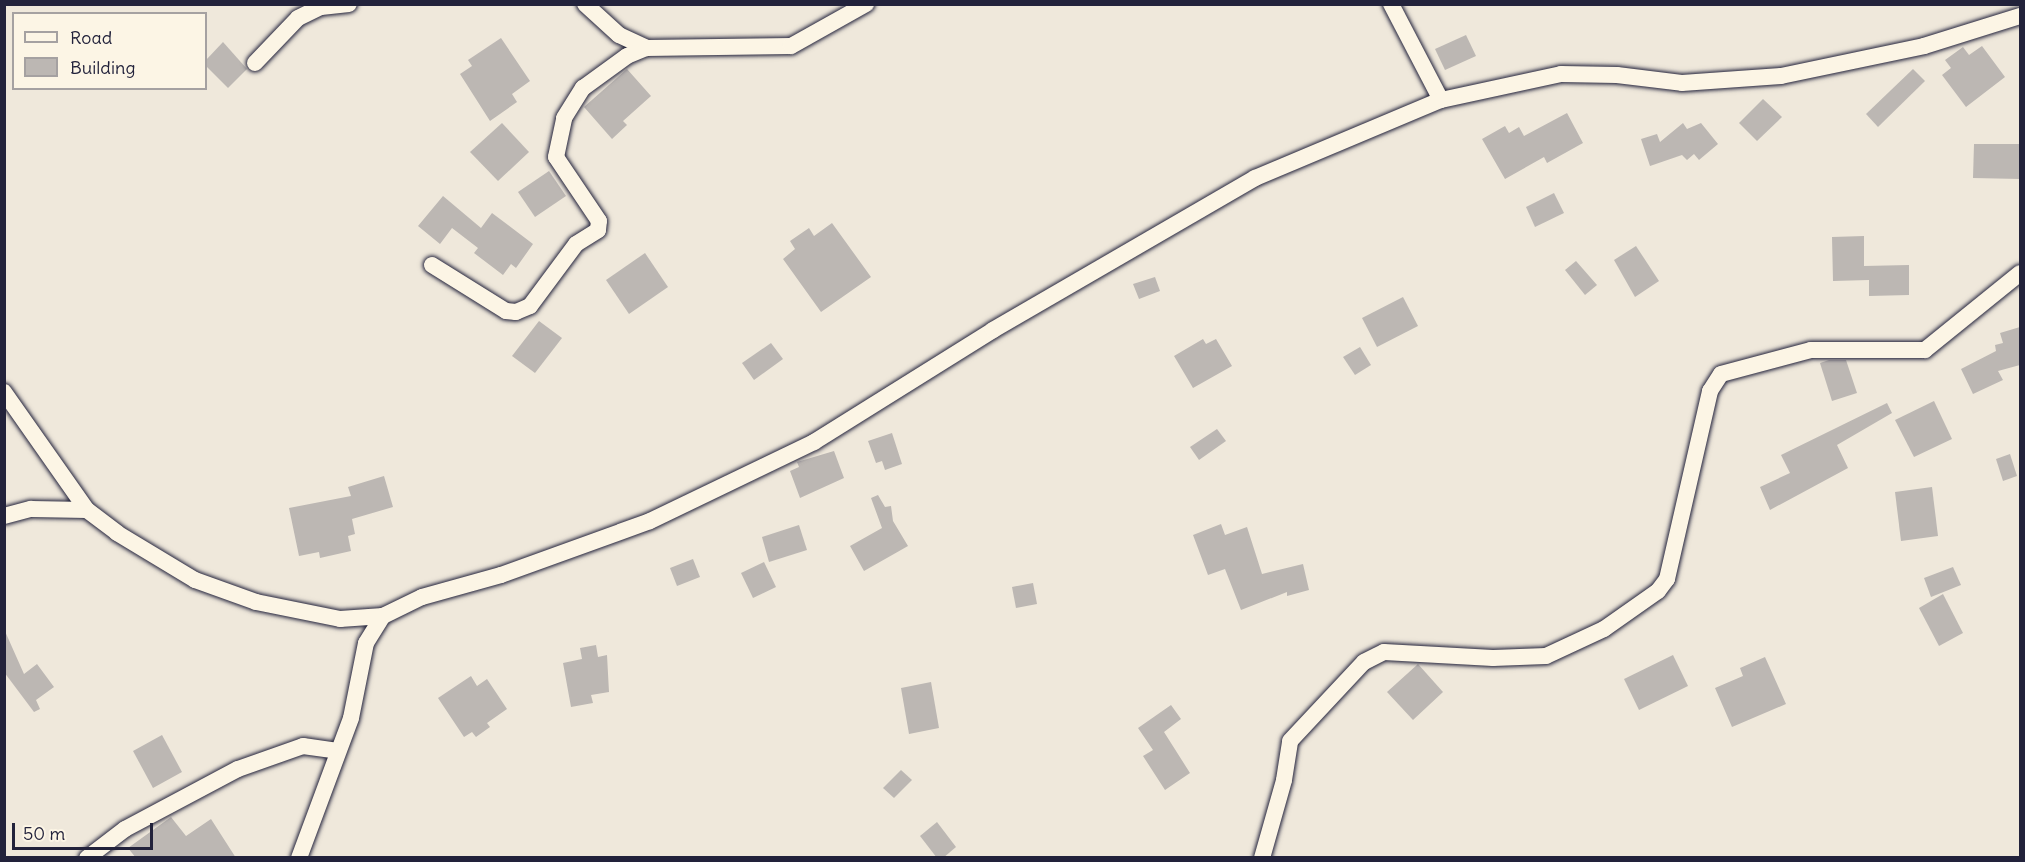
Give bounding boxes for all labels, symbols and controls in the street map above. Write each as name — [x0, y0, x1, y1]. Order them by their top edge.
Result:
legend — [12, 12, 207, 90]
text: Road — [70, 26, 112, 49]
text: Building — [70, 56, 135, 79]
scale bar — [15, 811, 156, 849]
text: 50 m — [23, 822, 65, 845]

